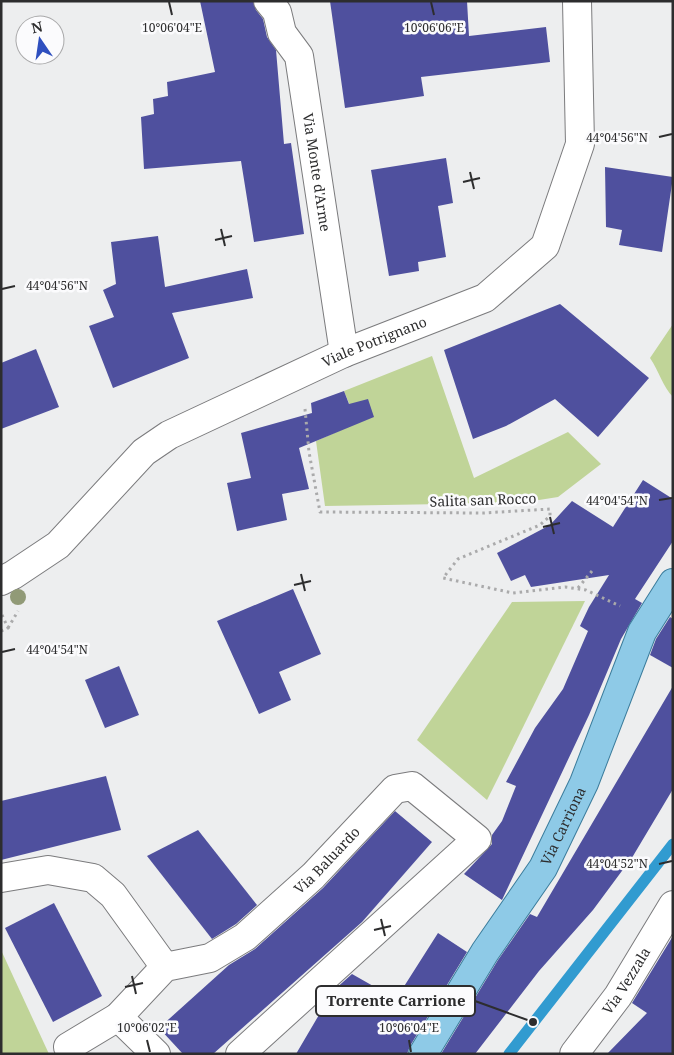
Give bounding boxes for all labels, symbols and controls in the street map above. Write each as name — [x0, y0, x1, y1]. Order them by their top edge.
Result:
north arrow — [15, 15, 65, 65]
text: N — [29, 16, 44, 37]
text: 10°06'04"E — [142, 19, 202, 36]
text: 10°06'06"E — [404, 19, 464, 36]
street label: Via Monte d'Arme — [299, 112, 335, 233]
text: 44°04'56"N — [586, 129, 648, 146]
text: 44°04'56"N — [26, 277, 88, 294]
street label: Viale Potrignano — [319, 312, 429, 371]
street label: Salita san Rocco — [429, 488, 537, 511]
text: 44°04'54"N — [586, 492, 648, 509]
text: 44°04'54"N — [26, 641, 88, 658]
street label: Via Carriona — [536, 783, 590, 868]
street label: Via Baluardo — [290, 822, 364, 898]
text: 44°04'52"N — [586, 855, 648, 872]
street label: Via Vezzala — [597, 943, 654, 1018]
callout: Torrente Carrione — [316, 986, 475, 1016]
text: Torrente Carrione — [326, 990, 466, 1010]
text: 10°06'02"E — [117, 1019, 177, 1036]
text: 10°06'04"E — [379, 1019, 439, 1036]

